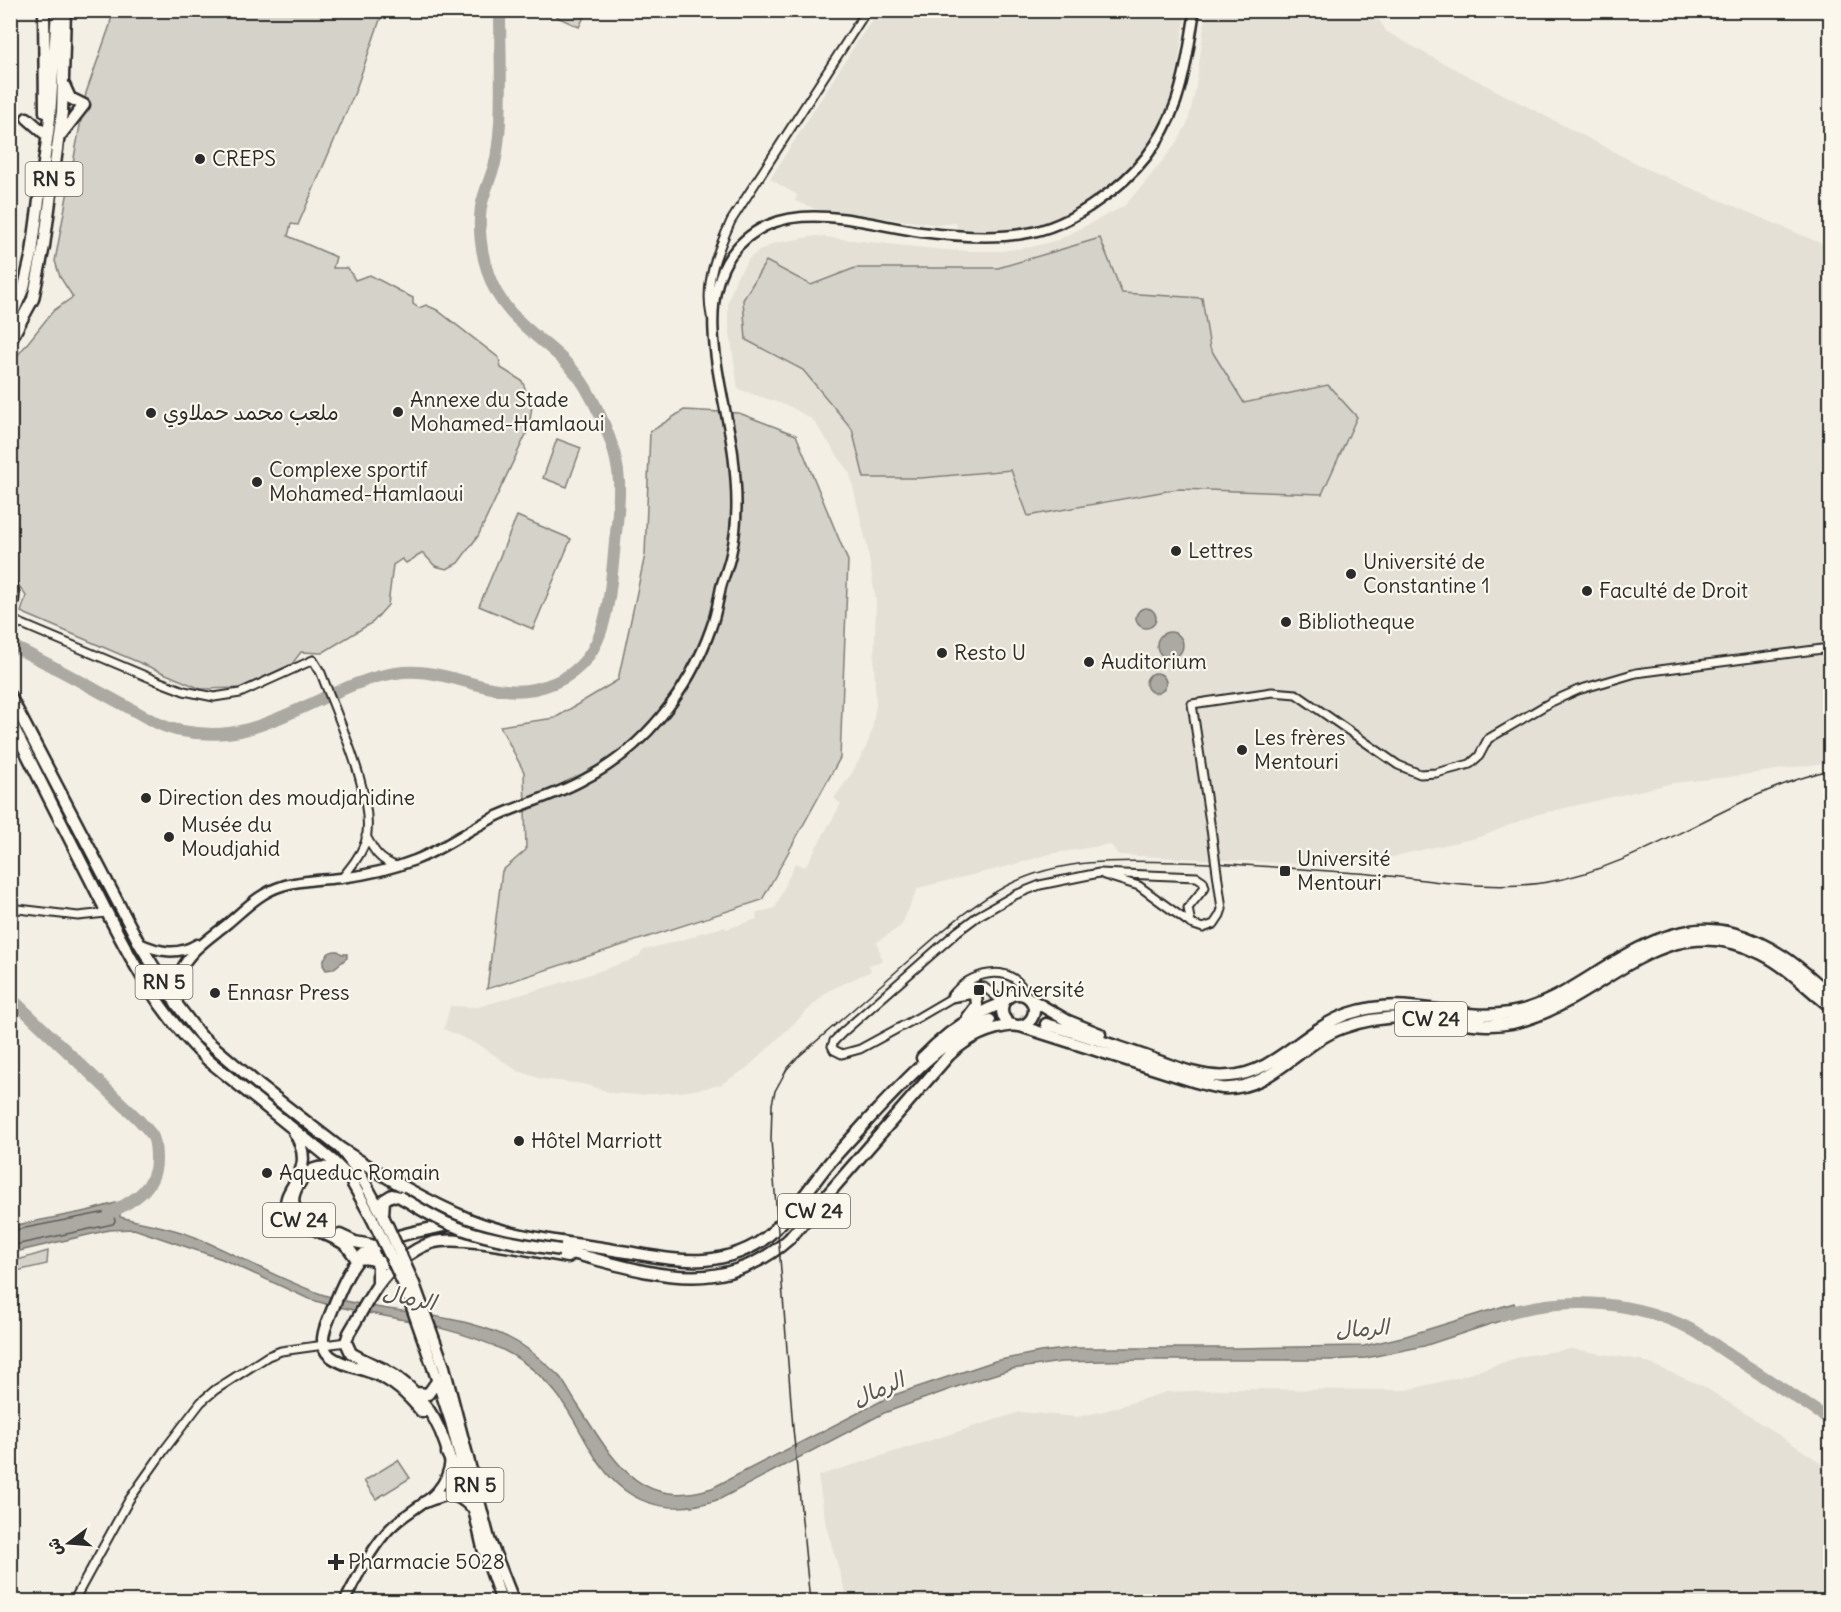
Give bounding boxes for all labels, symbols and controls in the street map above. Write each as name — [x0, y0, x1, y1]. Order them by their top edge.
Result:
place label: CREPS — [212, 145, 276, 172]
marker: CREPS — [193, 152, 207, 166]
road number: RN 5 — [26, 162, 82, 196]
place label: Annexe du Stade Mohamed-Hamlaoui — [410, 386, 604, 437]
place label: ملعب محمد حملاوي — [163, 399, 339, 428]
marker: Annexe du Stade Mohamed-Hamlaoui — [391, 405, 405, 419]
marker: ملعب محمد حملاوي — [144, 406, 158, 420]
place label: Complexe sportif Mohamed-Hamlaoui — [269, 456, 463, 507]
marker: Complexe sportif Mohamed-Hamlaoui — [250, 475, 264, 489]
place label: Lettres — [1188, 537, 1253, 564]
marker: Lettres — [1169, 544, 1183, 558]
place label: Université de Constantine 1 — [1363, 548, 1490, 599]
marker: Université de Constantine 1 — [1344, 567, 1358, 581]
place label: Faculté de Droit — [1599, 577, 1748, 604]
marker: Faculté de Droit — [1580, 584, 1594, 598]
place label: Bibliotheque — [1298, 608, 1415, 635]
marker: Bibliotheque — [1279, 615, 1293, 629]
place label: Resto U — [954, 639, 1026, 666]
marker: Resto U — [935, 646, 949, 660]
place label: Auditorium — [1101, 648, 1207, 675]
marker: Auditorium — [1082, 655, 1096, 669]
place label: Les frères Mentouri — [1254, 724, 1346, 775]
marker: Les frères Mentouri — [1235, 743, 1249, 757]
place label: Direction des moudjahidine — [158, 784, 415, 811]
marker: Direction des moudjahidine — [139, 791, 153, 805]
place label: Musée du Moudjahid — [181, 811, 280, 862]
marker: Musée du Moudjahid — [162, 830, 176, 844]
place label: Université Mentouri — [1297, 845, 1391, 896]
marker: Université Mentouri — [1278, 864, 1292, 878]
road number: RN 5 — [136, 965, 192, 999]
place label: Université — [991, 976, 1085, 1003]
place label: Ennasr Press — [227, 979, 350, 1006]
marker: Université — [972, 983, 986, 997]
marker: Ennasr Press — [208, 986, 222, 1000]
road number: CW 24 — [1395, 1002, 1467, 1036]
place label: Hôtel Marriott — [531, 1127, 662, 1154]
marker: Hôtel Marriott — [512, 1134, 526, 1148]
place label: Aqueduc Romain — [279, 1159, 440, 1186]
marker: Aqueduc Romain — [260, 1166, 274, 1180]
road number: CW 24 — [778, 1194, 850, 1228]
road number: CW 24 — [263, 1203, 335, 1237]
water label: الرمال — [380, 1278, 441, 1317]
water label: الرمال — [1334, 1312, 1392, 1344]
water label: الرمال — [848, 1364, 910, 1413]
road number: RN 5 — [446, 1468, 504, 1502]
north arrow — [39, 1513, 99, 1573]
text: ش — [43, 1536, 67, 1558]
place label: Pharmacie 5028 — [348, 1548, 505, 1575]
marker: Pharmacie 5028 — [329, 1555, 343, 1569]

